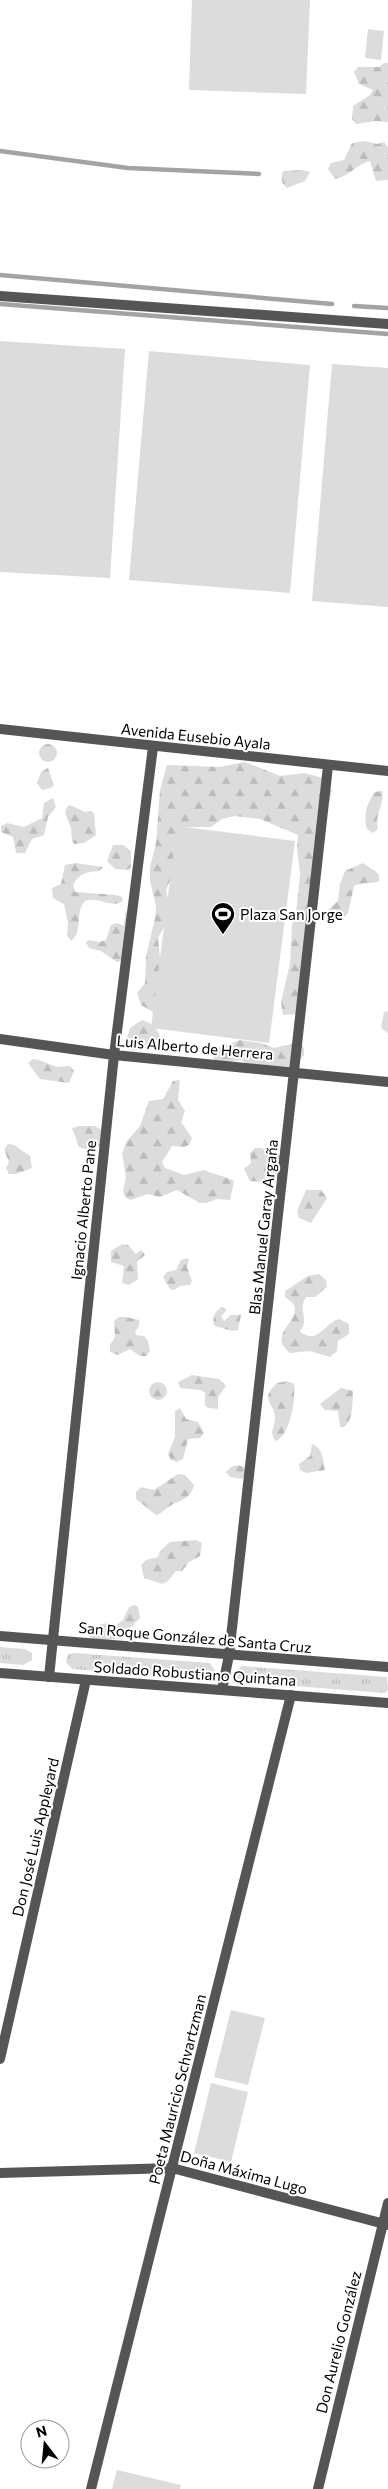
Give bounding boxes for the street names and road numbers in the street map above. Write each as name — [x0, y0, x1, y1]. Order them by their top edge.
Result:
street label: Avenida Eusebio Ayala — [120, 719, 272, 753]
street label: Luis Alberto de Herrera — [116, 1031, 274, 1063]
street label: Blas Manuel Garay Argaña — [245, 1138, 281, 1316]
street label: Ignacio Alberto Pane — [67, 1139, 99, 1281]
street label: San Roque González de Santa Cruz — [78, 1618, 312, 1656]
street label: Soldado Robustiano Quintana — [93, 1657, 297, 1689]
street label: Don José Luis Appleyard — [8, 1756, 62, 1918]
street label: Poeta Mauricio Schvartzman — [145, 1992, 209, 2186]
street label: Doña Máxima Lugo — [178, 2146, 310, 2198]
street label: Don Aurelio González — [312, 2269, 364, 2415]

